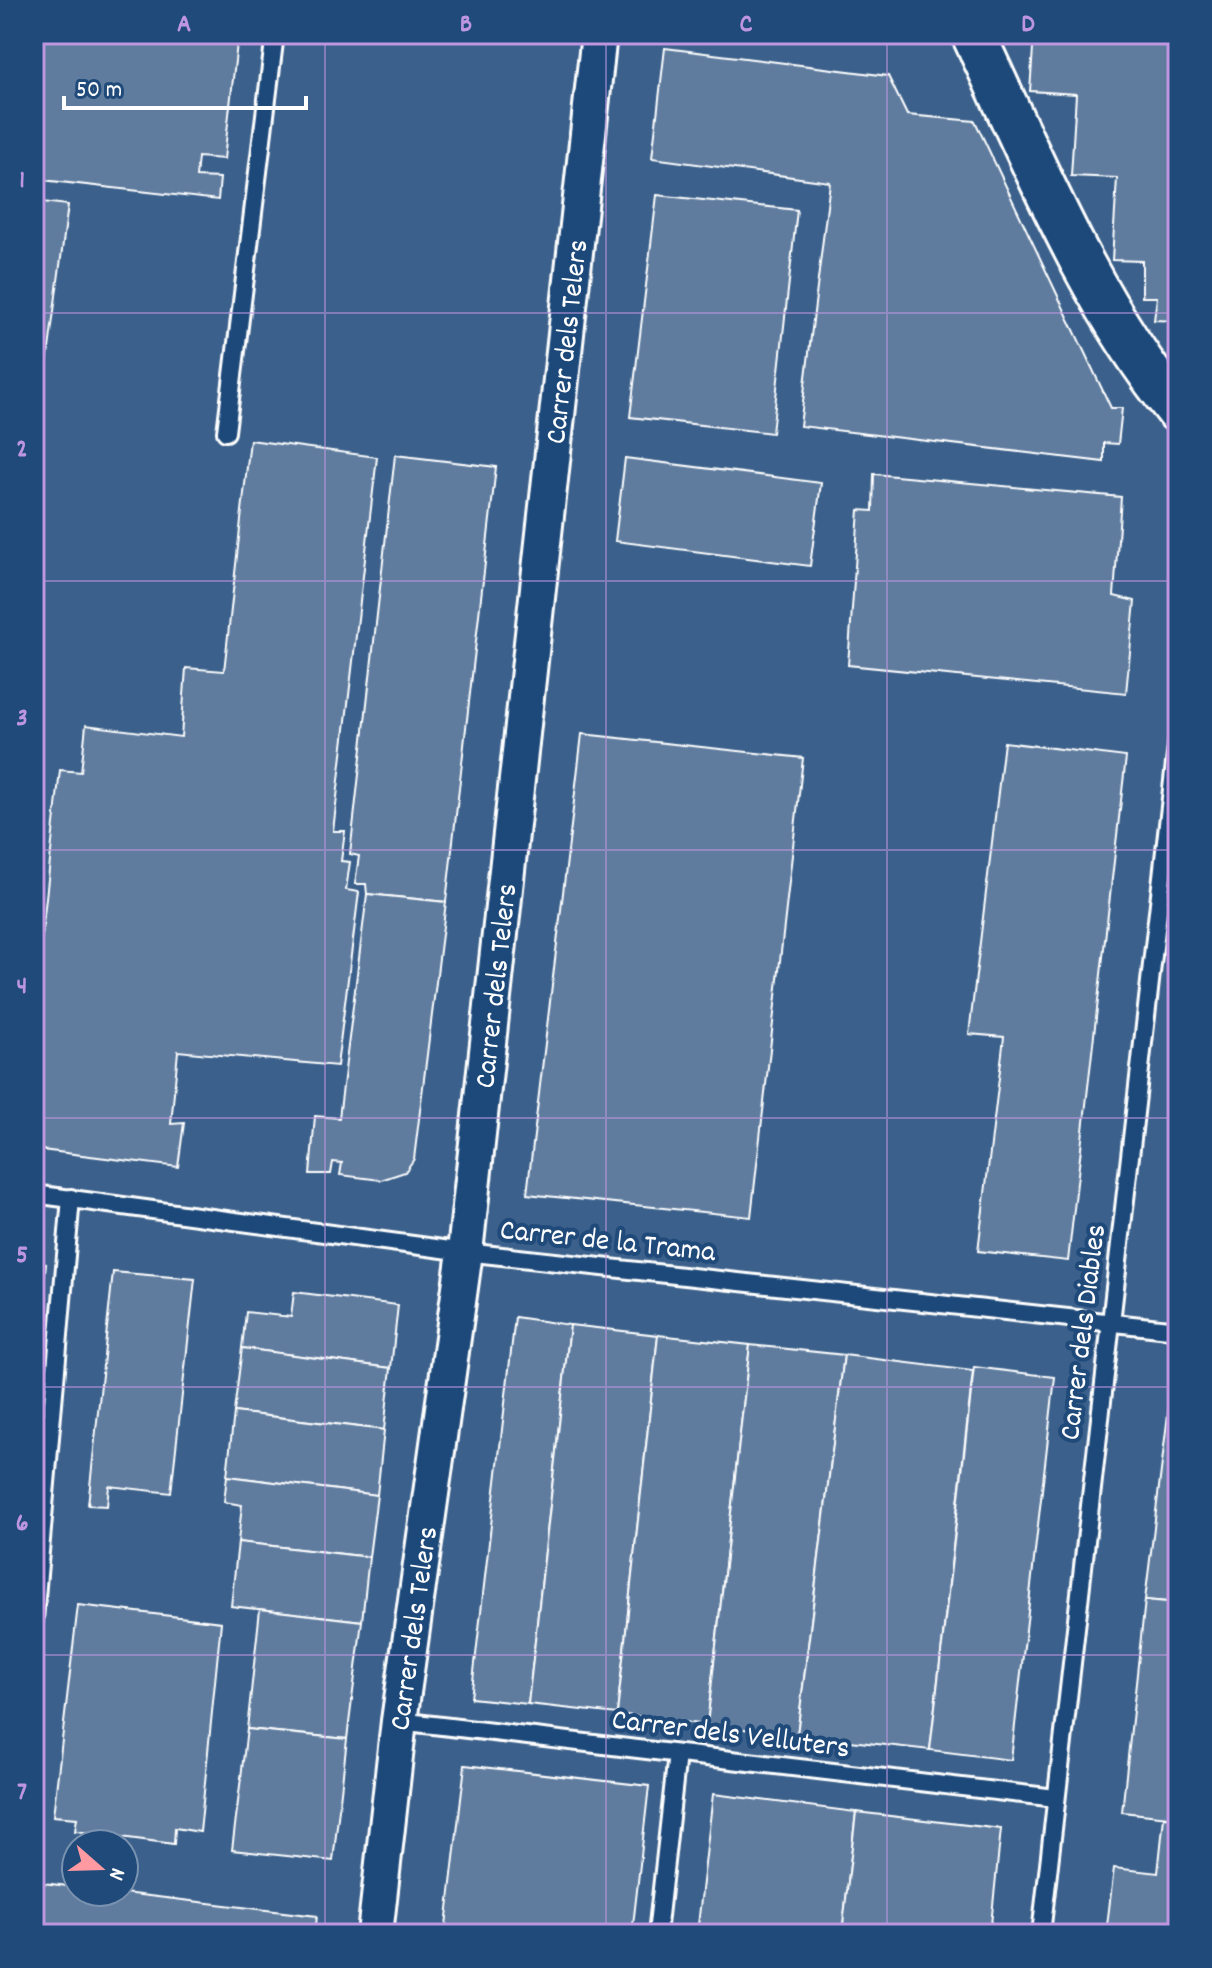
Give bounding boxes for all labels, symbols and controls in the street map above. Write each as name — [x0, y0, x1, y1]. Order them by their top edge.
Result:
text: A — [177, 7, 191, 44]
text: B — [460, 7, 472, 44]
text: C — [740, 7, 753, 44]
text: D — [1021, 7, 1035, 44]
scale bar — [64, 60, 306, 110]
text: 50 m — [76, 74, 122, 108]
text: 1 — [19, 163, 25, 200]
street label: Carrer dels Telers — [537, 237, 602, 447]
text: 2 — [16, 432, 28, 469]
text: 3 — [16, 701, 28, 738]
street label: Carrer dels Telers — [466, 881, 531, 1091]
text: 4 — [17, 969, 27, 1006]
street label: Carrer de la Trama — [498, 1211, 718, 1276]
street label: Carrer dels Diables — [1051, 1222, 1120, 1443]
text: 5 — [16, 1238, 28, 1275]
text: 6 — [16, 1506, 28, 1543]
street label: Carrer dels Telers — [381, 1524, 452, 1733]
street label: Carrer dels Velluters — [609, 1701, 852, 1772]
text: 7 — [17, 1775, 27, 1812]
north arrow — [60, 1828, 140, 1908]
text: N — [99, 1863, 132, 1884]

